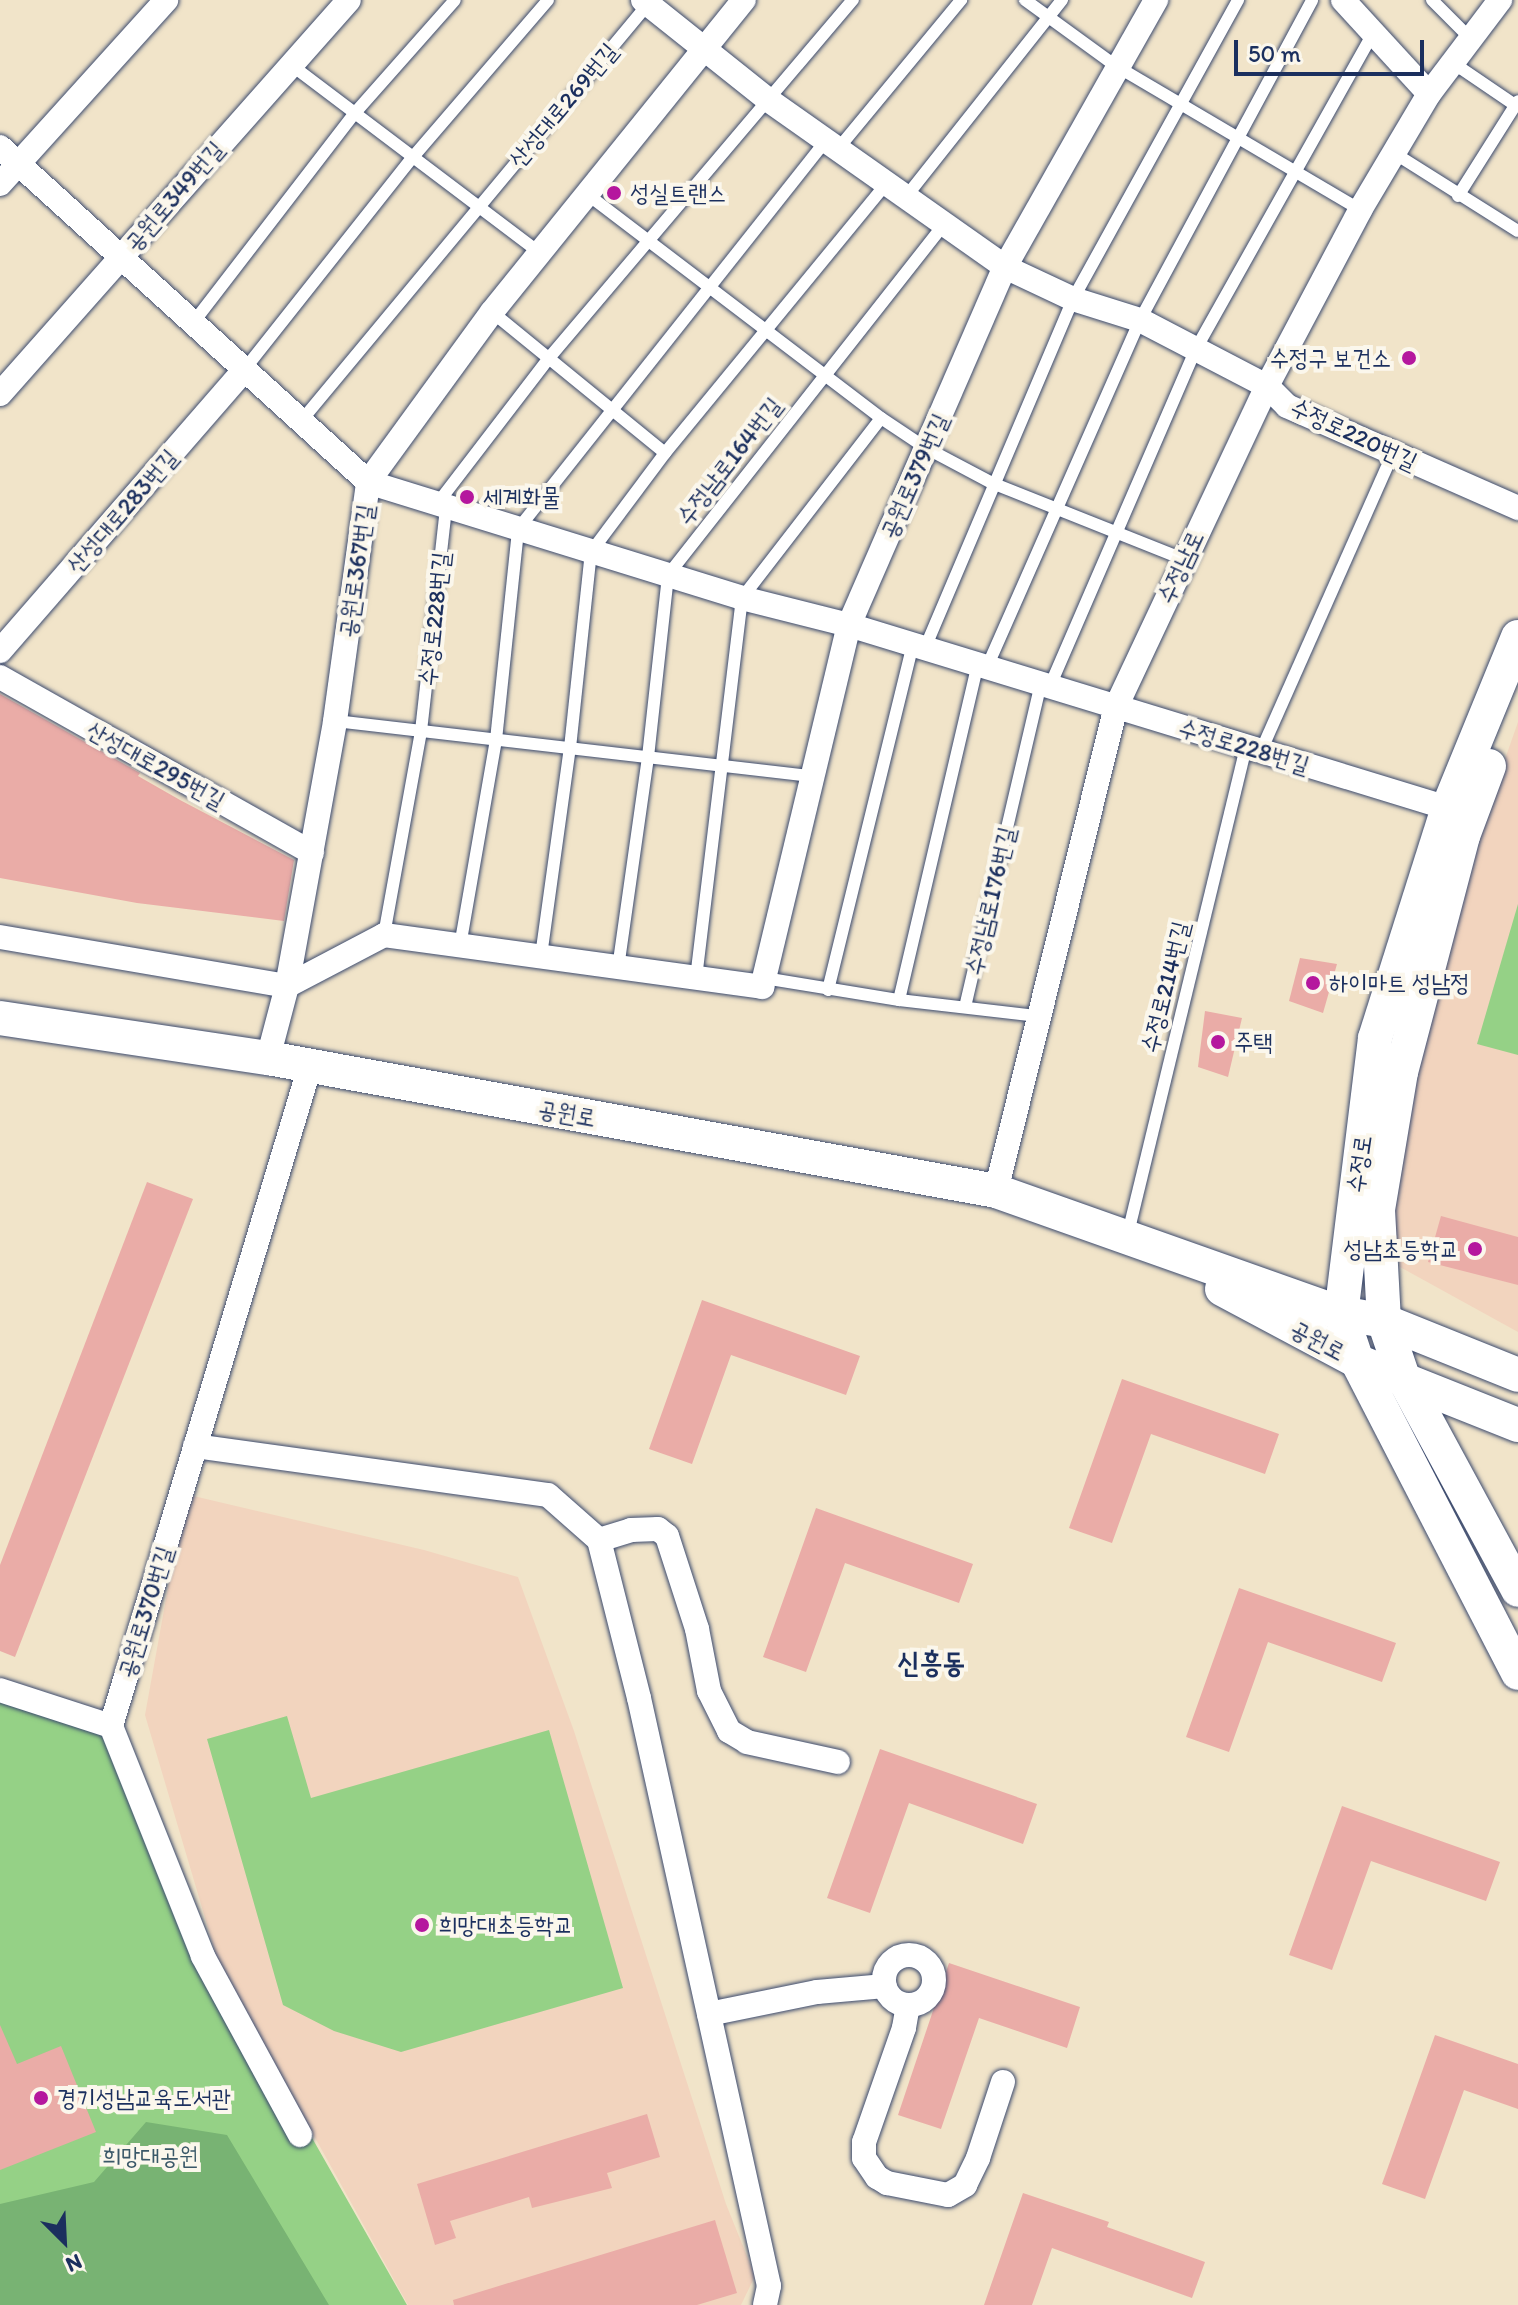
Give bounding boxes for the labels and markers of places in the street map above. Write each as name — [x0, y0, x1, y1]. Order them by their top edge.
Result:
place label: 성실트랜스 — [630, 179, 727, 207]
marker: 성실트랜스 — [605, 184, 623, 202]
place label: 수정구 보건소 — [1270, 344, 1391, 372]
marker: 수정구 보건소 — [1398, 347, 1420, 369]
place label: 세계화물 — [483, 483, 560, 511]
marker: 세계화물 — [458, 488, 476, 506]
place label: 하이마트 성남정 — [1329, 969, 1470, 997]
marker: 하이마트 성남정 — [1304, 974, 1322, 992]
place label: 주택 — [1234, 1028, 1273, 1056]
marker: 주택 — [1209, 1033, 1227, 1051]
place label: 성남초등학교 — [1343, 1235, 1459, 1263]
marker: 성남초등학교 — [1466, 1240, 1484, 1258]
place label: 희망대초등학교 — [438, 1911, 573, 1939]
marker: 희망대초등학교 — [413, 1916, 431, 1934]
place label: 경기성남교육도서관 — [57, 2084, 231, 2112]
marker: 경기성남교육도서관 — [32, 2089, 50, 2107]

